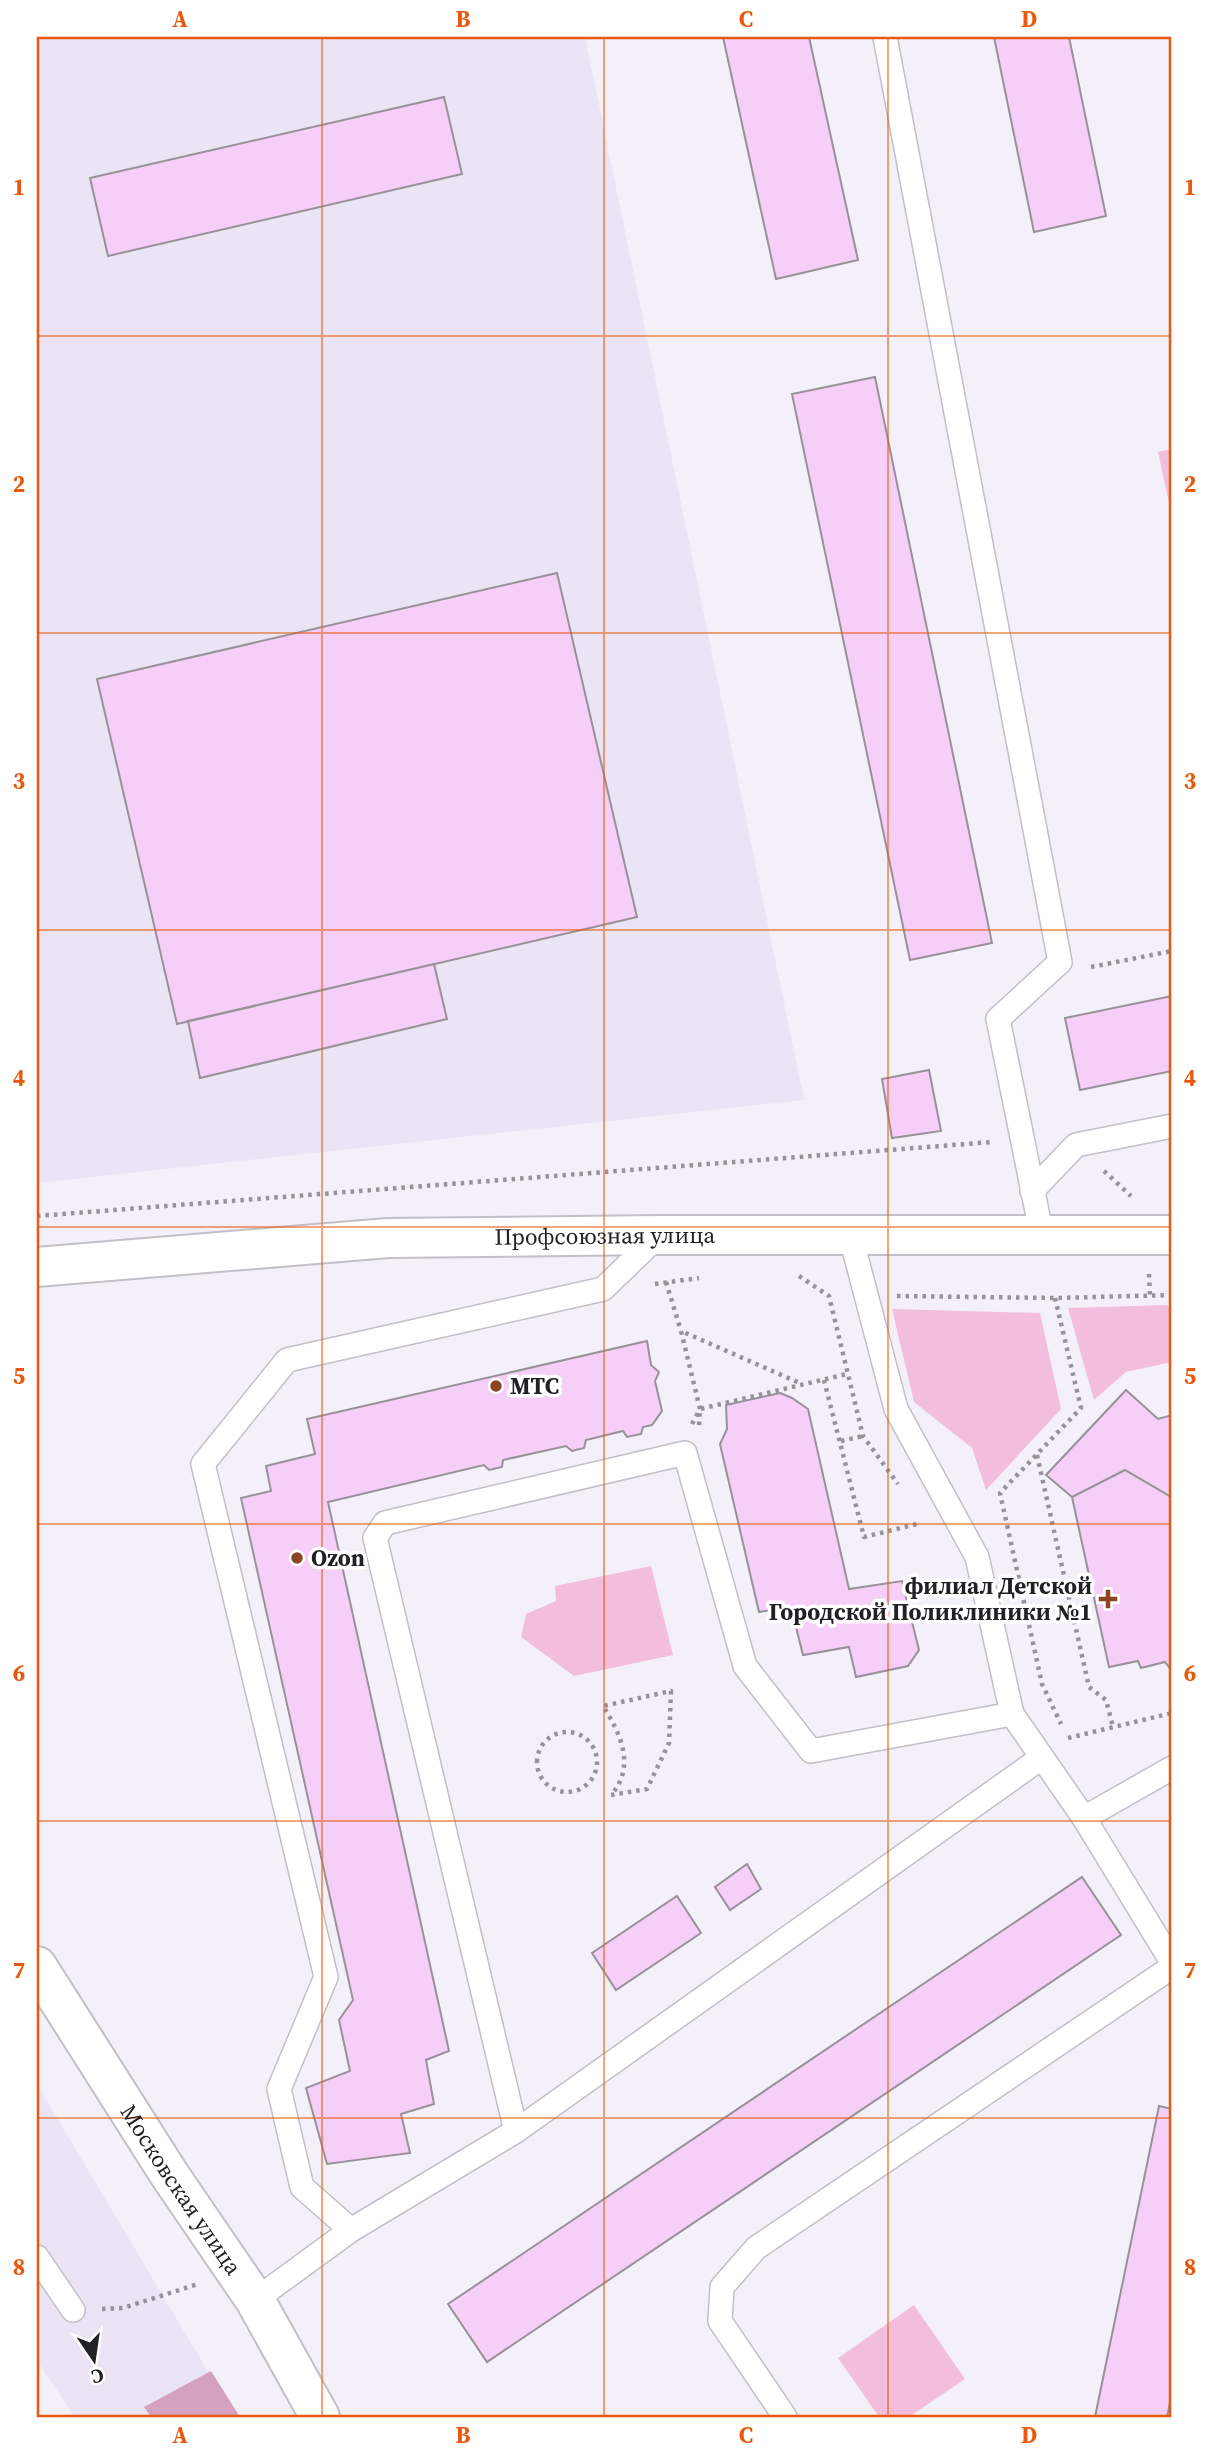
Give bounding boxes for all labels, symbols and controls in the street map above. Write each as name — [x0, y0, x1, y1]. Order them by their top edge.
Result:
text: A — [172, 3, 188, 35]
text: B — [456, 3, 471, 35]
text: C — [739, 3, 753, 35]
text: D — [1021, 3, 1037, 35]
text: 1 — [13, 171, 25, 203]
text: 1 — [1184, 171, 1196, 203]
text: 2 — [13, 468, 25, 500]
text: 2 — [1184, 468, 1196, 500]
text: 3 — [13, 765, 25, 797]
text: 3 — [1184, 765, 1196, 797]
text: 4 — [13, 1062, 25, 1094]
text: 4 — [1184, 1062, 1196, 1094]
street label: Профсоюзная улица — [494, 1219, 716, 1253]
text: 5 — [13, 1360, 25, 1392]
text: 5 — [1184, 1360, 1196, 1392]
place label: МТС — [510, 1370, 559, 1402]
marker: МТС — [488, 1378, 504, 1394]
place label: Ozon — [311, 1542, 365, 1574]
marker: Ozon — [289, 1550, 305, 1566]
place label: филиал Детской Городской Поликлиники №1 — [769, 1570, 1092, 1628]
marker: филиал Детской Городской Поликлиники №1 — [1098, 1589, 1118, 1609]
text: 6 — [13, 1657, 25, 1689]
text: 6 — [1184, 1657, 1196, 1689]
text: 7 — [13, 1954, 25, 1986]
text: 7 — [1184, 1954, 1196, 1986]
street label: Московская улица — [113, 2098, 249, 2282]
text: 8 — [13, 2251, 25, 2283]
text: 8 — [1184, 2251, 1196, 2283]
north arrow — [60, 2324, 130, 2394]
text: С — [89, 2363, 107, 2391]
text: A — [172, 2419, 188, 2451]
text: B — [456, 2419, 471, 2451]
text: C — [739, 2419, 753, 2451]
text: D — [1021, 2419, 1037, 2451]

